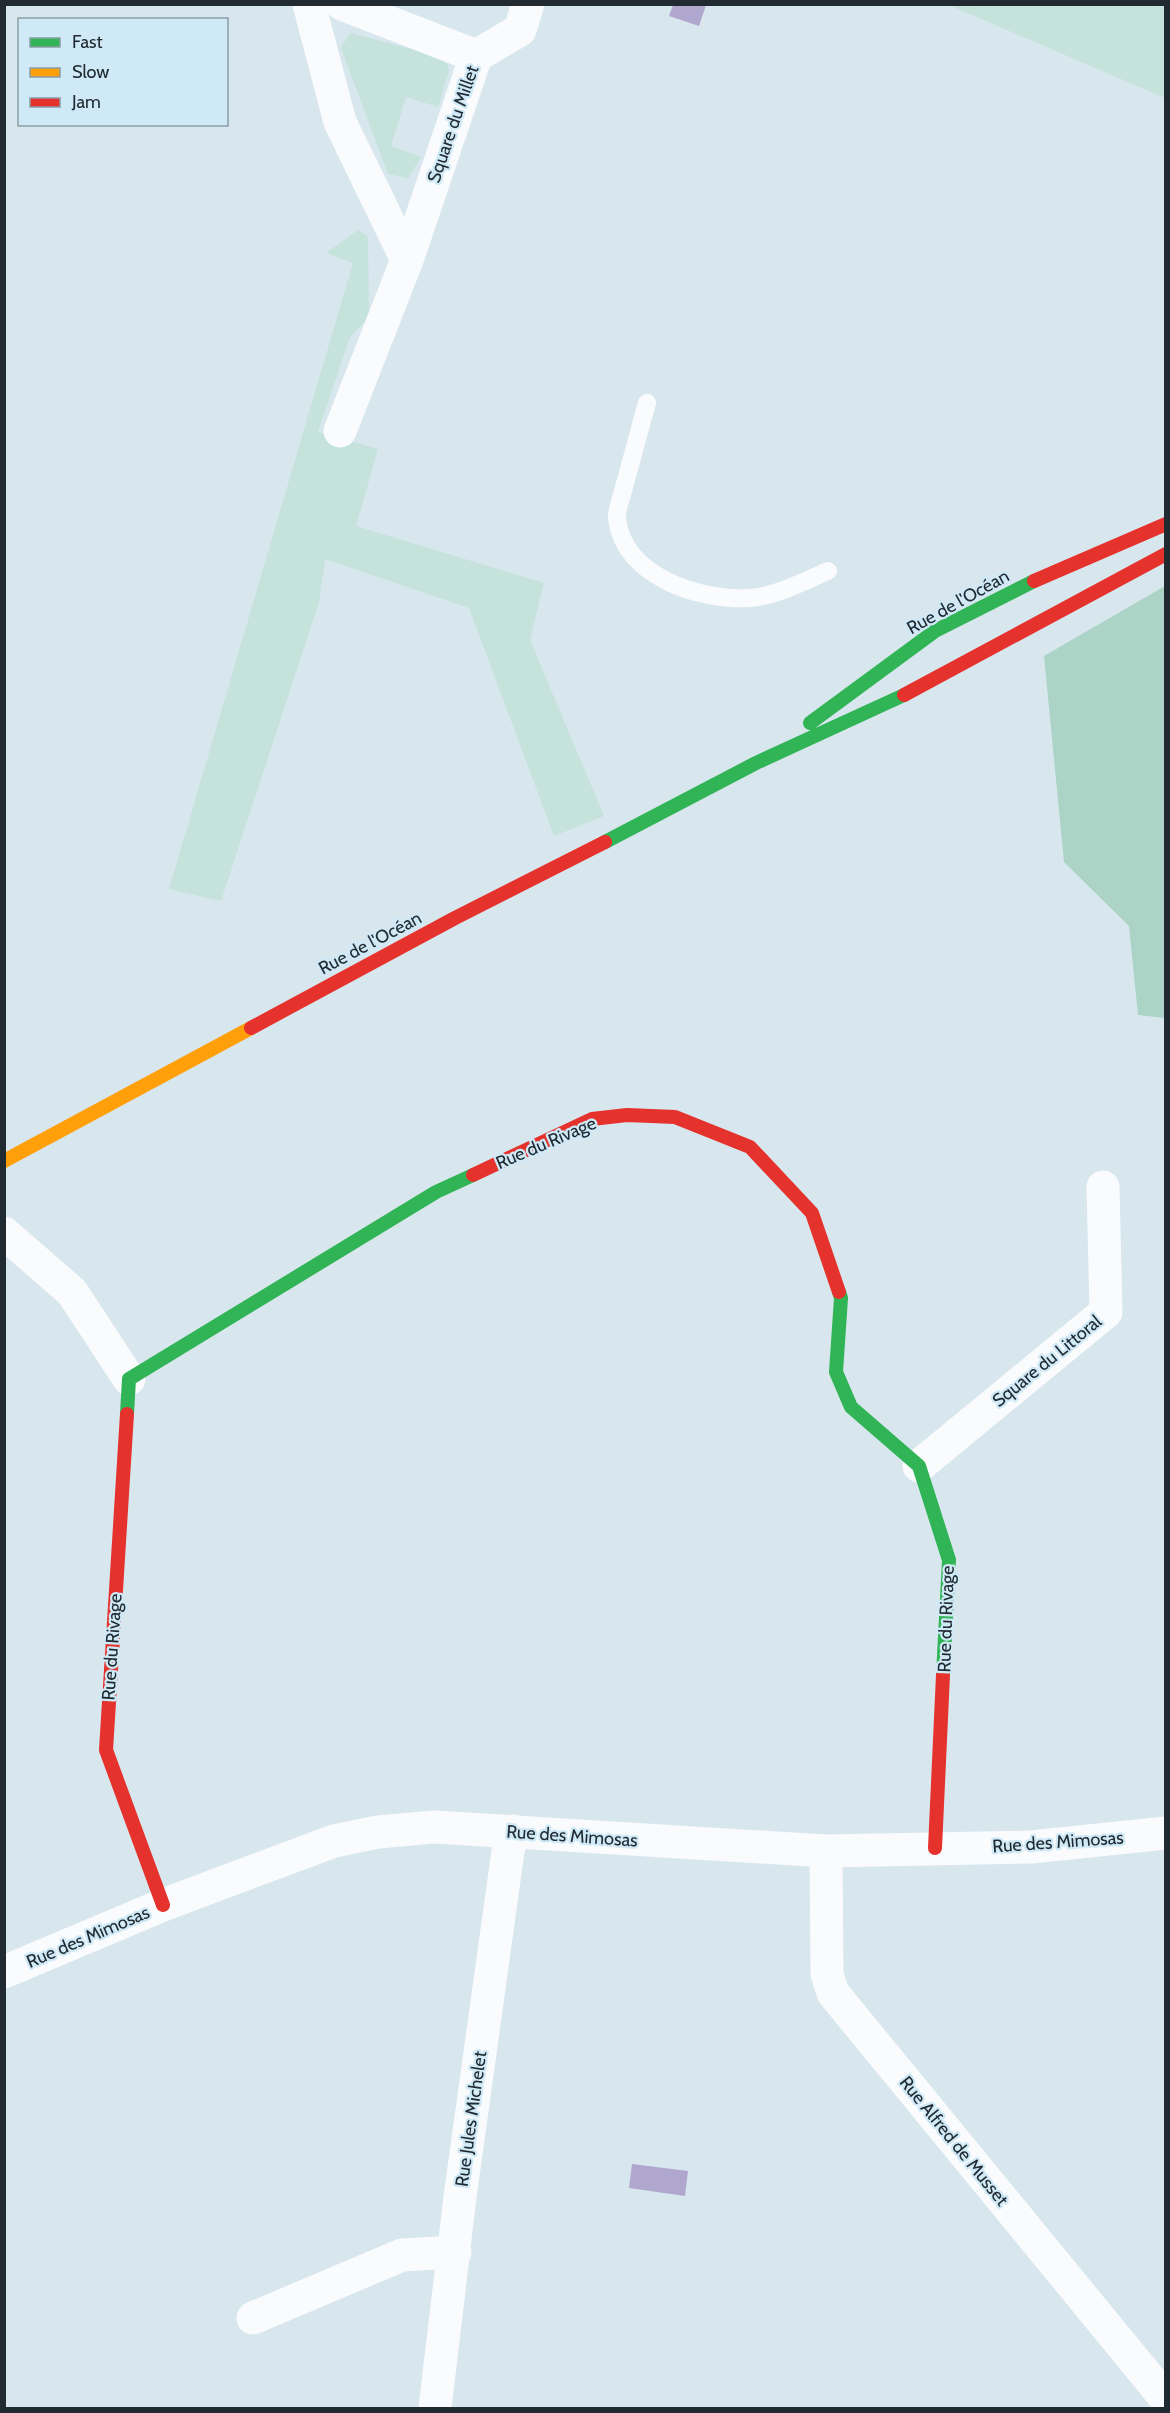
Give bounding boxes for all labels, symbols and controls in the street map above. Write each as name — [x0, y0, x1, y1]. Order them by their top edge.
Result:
legend — [18, 18, 228, 126]
text: Fast — [72, 31, 103, 53]
text: Slow — [72, 61, 109, 83]
street label: Square du Millet — [423, 62, 483, 186]
text: Jam — [71, 91, 101, 113]
street label: Rue de l'Océan — [903, 565, 1013, 639]
street label: Rue de l'Océan — [315, 907, 425, 979]
street label: Rue du Rivage — [492, 1112, 600, 1174]
street label: Square du Littoral — [988, 1310, 1107, 1412]
street label: Rue du Rivage — [933, 1565, 959, 1673]
street label: Rue du Rivage — [97, 1593, 127, 1701]
street label: Rue des Mimosas — [506, 1820, 638, 1852]
street label: Rue des Mimosas — [992, 1826, 1124, 1858]
street label: Rue des Mimosas — [23, 1901, 153, 1973]
street label: Rue Jules Michelet — [451, 2050, 491, 2188]
street label: Rue Alfred de Musset — [895, 2072, 1013, 2210]

